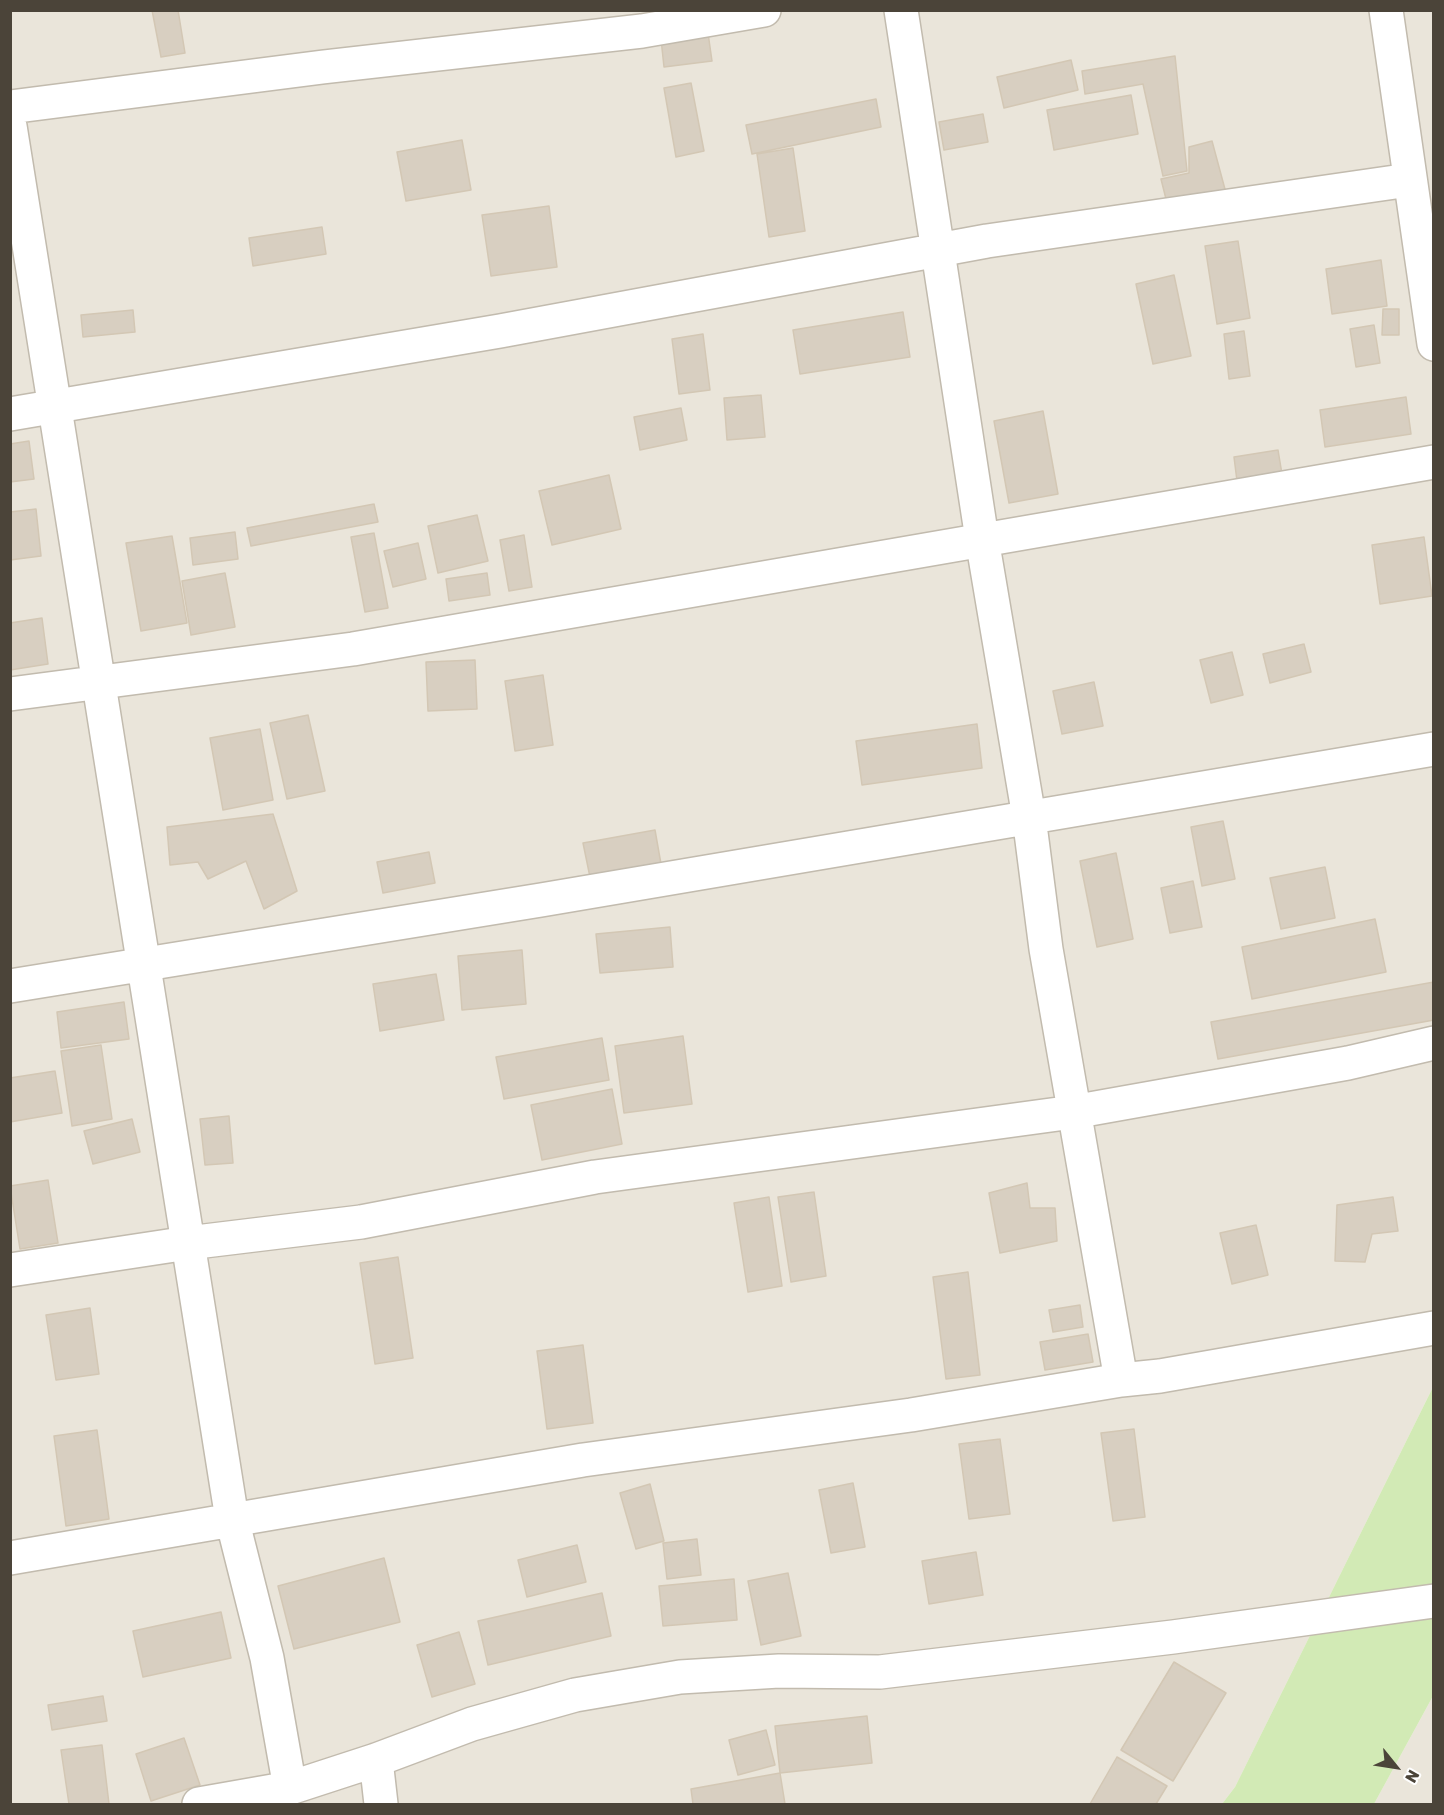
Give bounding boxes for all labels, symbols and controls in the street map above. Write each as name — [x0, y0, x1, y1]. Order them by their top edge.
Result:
north arrow — [1366, 1737, 1426, 1797]
text: N — [1401, 1767, 1423, 1786]

